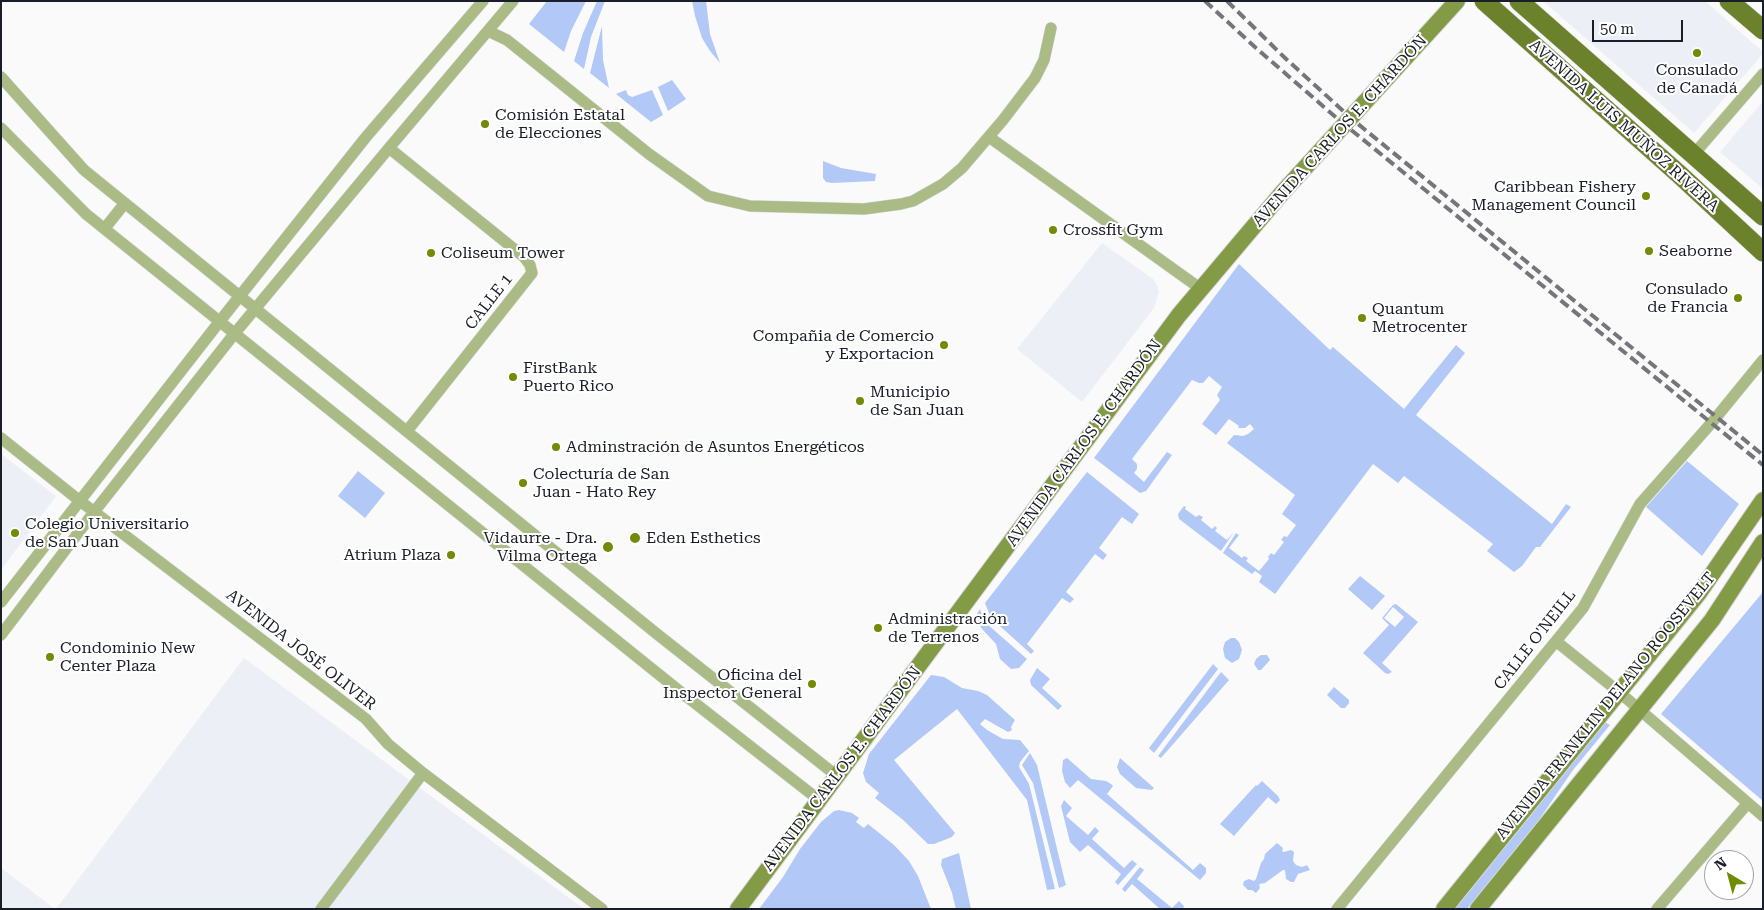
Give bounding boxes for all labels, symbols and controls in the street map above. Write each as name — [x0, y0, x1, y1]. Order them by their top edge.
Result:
scale bar — [1594, 10, 1685, 42]
text: 50 m — [1600, 20, 1634, 38]
street label: AVENIDA CARLOS E. CHARDÓN — [1249, 31, 1431, 231]
street label: AVENIDA LUIS MUÑOZ RIVERA — [1525, 36, 1723, 216]
marker: Consulado de Canadá — [1691, 47, 1703, 59]
place label: Consulado de Canadá — [1656, 60, 1738, 98]
place label: Comisión Estatal de Elecciones — [495, 105, 625, 143]
marker: Comisión Estatal de Elecciones — [479, 118, 491, 130]
place label: Caribbean Fishery Management Council — [1471, 177, 1636, 215]
marker: Caribbean Fishery Management Council — [1640, 190, 1652, 202]
place label: Crossfit Gym — [1063, 220, 1163, 240]
marker: Crossfit Gym — [1047, 224, 1059, 236]
place label: Seaborne — [1659, 241, 1732, 261]
place label: Coliseum Tower — [441, 243, 565, 263]
marker: Seaborne — [1643, 245, 1655, 257]
marker: Coliseum Tower — [425, 247, 437, 259]
street label: CALLE 1 — [461, 270, 517, 334]
place label: Consulado de Francia — [1645, 279, 1728, 317]
marker: Consulado de Francia — [1732, 292, 1744, 304]
place label: Quantum Metrocenter — [1372, 299, 1467, 337]
marker: Quantum Metrocenter — [1356, 312, 1368, 324]
place label: Compañia de Comercio y Exportacion — [753, 326, 934, 364]
street label: AVENIDA CARLOS E. CHARDÓN — [1002, 336, 1166, 550]
marker: Compañia de Comercio y Exportacion — [938, 339, 950, 351]
place label: FirstBank Puerto Rico — [523, 358, 614, 396]
marker: FirstBank Puerto Rico — [507, 371, 519, 383]
place label: Municipio de San Juan — [870, 382, 964, 420]
marker: Municipio de San Juan — [854, 395, 866, 407]
place label: Adminstración de Asuntos Energéticos — [566, 437, 864, 457]
marker: Adminstración de Asuntos Energéticos — [550, 441, 562, 453]
place label: Colecturía de San Juan - Hato Rey — [533, 464, 670, 502]
marker: Colecturía de San Juan - Hato Rey — [517, 477, 529, 489]
place label: Colegio Universitario de San Juan — [25, 514, 189, 552]
marker: Colegio Universitario de San Juan — [9, 527, 21, 539]
place label: Vidaurre - Dra. Vilma Ortega — [483, 528, 597, 566]
place label: Eden Esthetics — [646, 528, 761, 548]
marker: Eden Esthetics — [628, 531, 642, 545]
marker: Vidaurre - Dra. Vilma Ortega — [601, 540, 615, 554]
place label: Atrium Plaza — [344, 545, 441, 565]
marker: Atrium Plaza — [445, 549, 457, 561]
street label: AVENIDA FRANKLIN DELANO ROOSEVELT — [1492, 569, 1720, 843]
street label: AVENIDA JOSÉ OLIVER — [222, 586, 380, 714]
street label: CALLE O'NEILL — [1490, 586, 1580, 694]
place label: Administración de Terrenos — [888, 609, 1007, 647]
marker: Administración de Terrenos — [872, 622, 884, 634]
place label: Condominio New Center Plaza — [60, 638, 195, 676]
marker: Condominio New Center Plaza — [44, 651, 56, 663]
street label: AVENIDA CARLOS E. CHARDÓN — [759, 663, 925, 875]
place label: Oficina del Inspector General — [663, 665, 802, 703]
marker: Oficina del Inspector General — [806, 678, 818, 690]
north arrow — [1704, 850, 1754, 900]
text: N — [1711, 854, 1730, 873]

